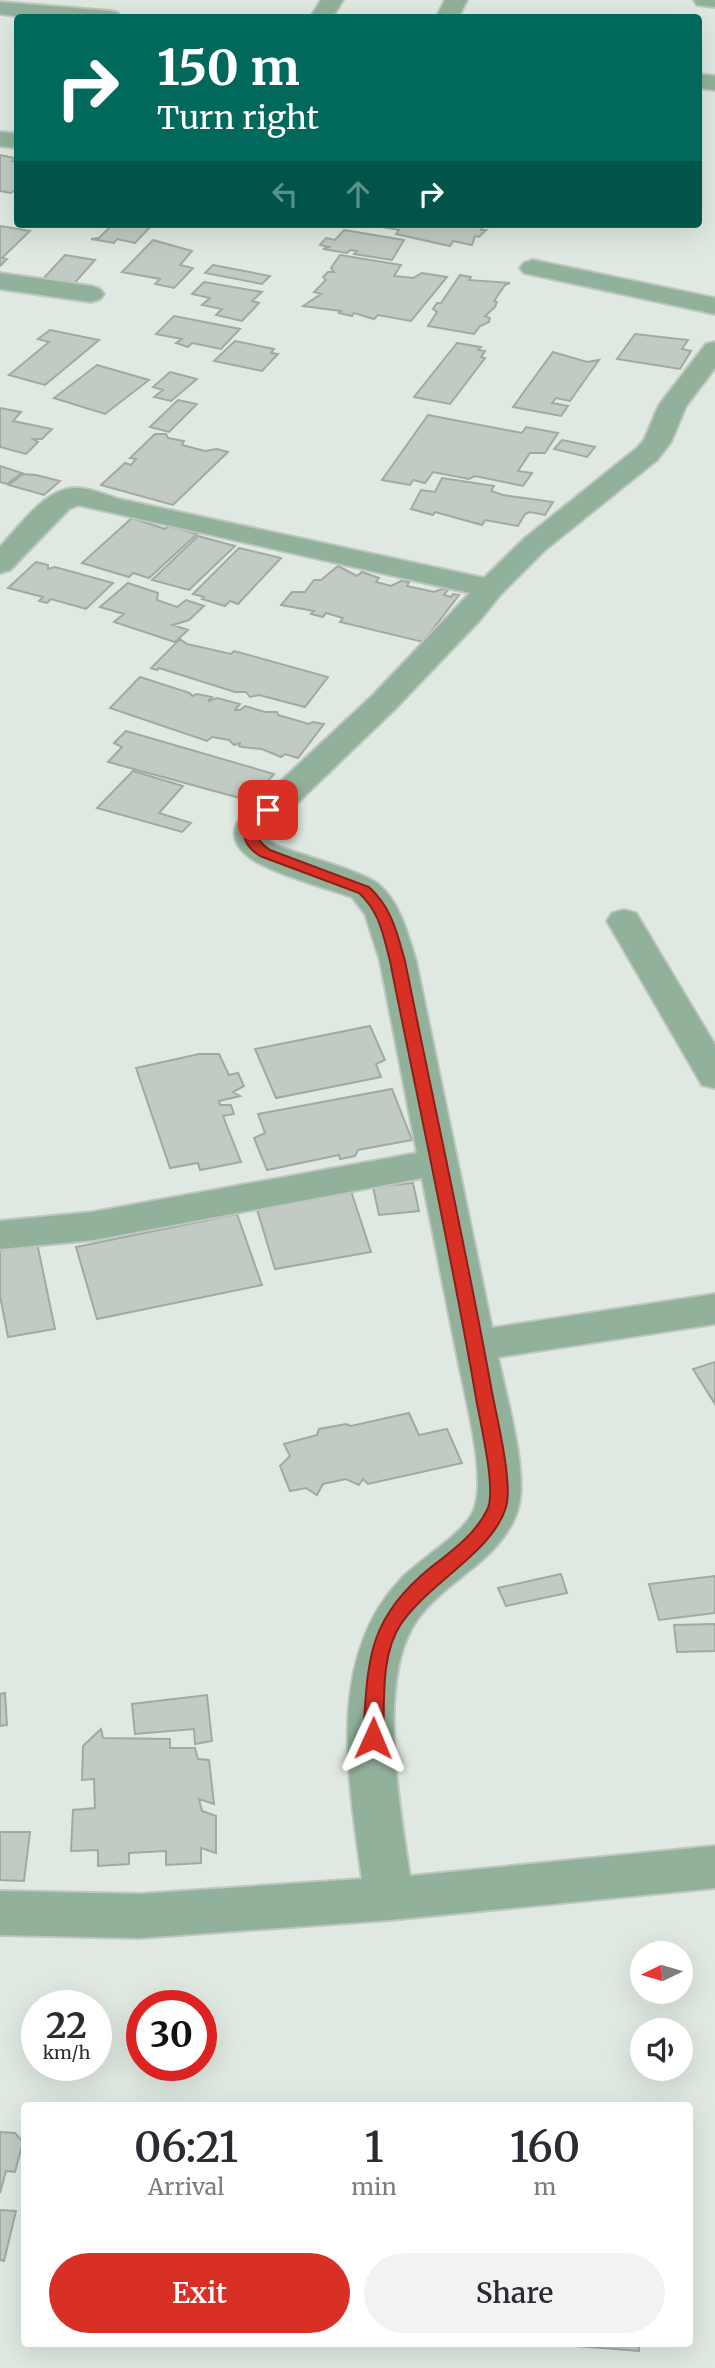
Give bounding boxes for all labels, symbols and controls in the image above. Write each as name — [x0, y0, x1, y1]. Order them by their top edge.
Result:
text: 150 m — [157, 37, 300, 98]
icon: right — [42, 42, 133, 133]
text: Turn right — [157, 98, 319, 138]
icon: left — [266, 175, 304, 213]
icon: ahead — [339, 175, 377, 213]
icon: right — [412, 175, 450, 213]
pin — [238, 780, 298, 840]
icon: arrive — [249, 791, 287, 829]
position arrow — [336, 1701, 410, 1775]
north arrow — [630, 1941, 693, 2004]
map controls — [630, 1941, 693, 2081]
speed limit sign: 30 — [126, 1990, 217, 2081]
text: 22 — [46, 2004, 87, 2048]
button: sound — [630, 2018, 693, 2081]
text: km/h — [43, 2041, 90, 2064]
text: 06:21 — [134, 2121, 238, 2173]
text: 1 — [364, 2121, 384, 2173]
text: 160 — [510, 2121, 580, 2173]
text: Arrival — [148, 2172, 225, 2201]
text: min — [351, 2172, 397, 2201]
text: m — [533, 2172, 556, 2201]
button: Exit — [49, 2253, 350, 2333]
button: Share — [364, 2253, 665, 2333]

